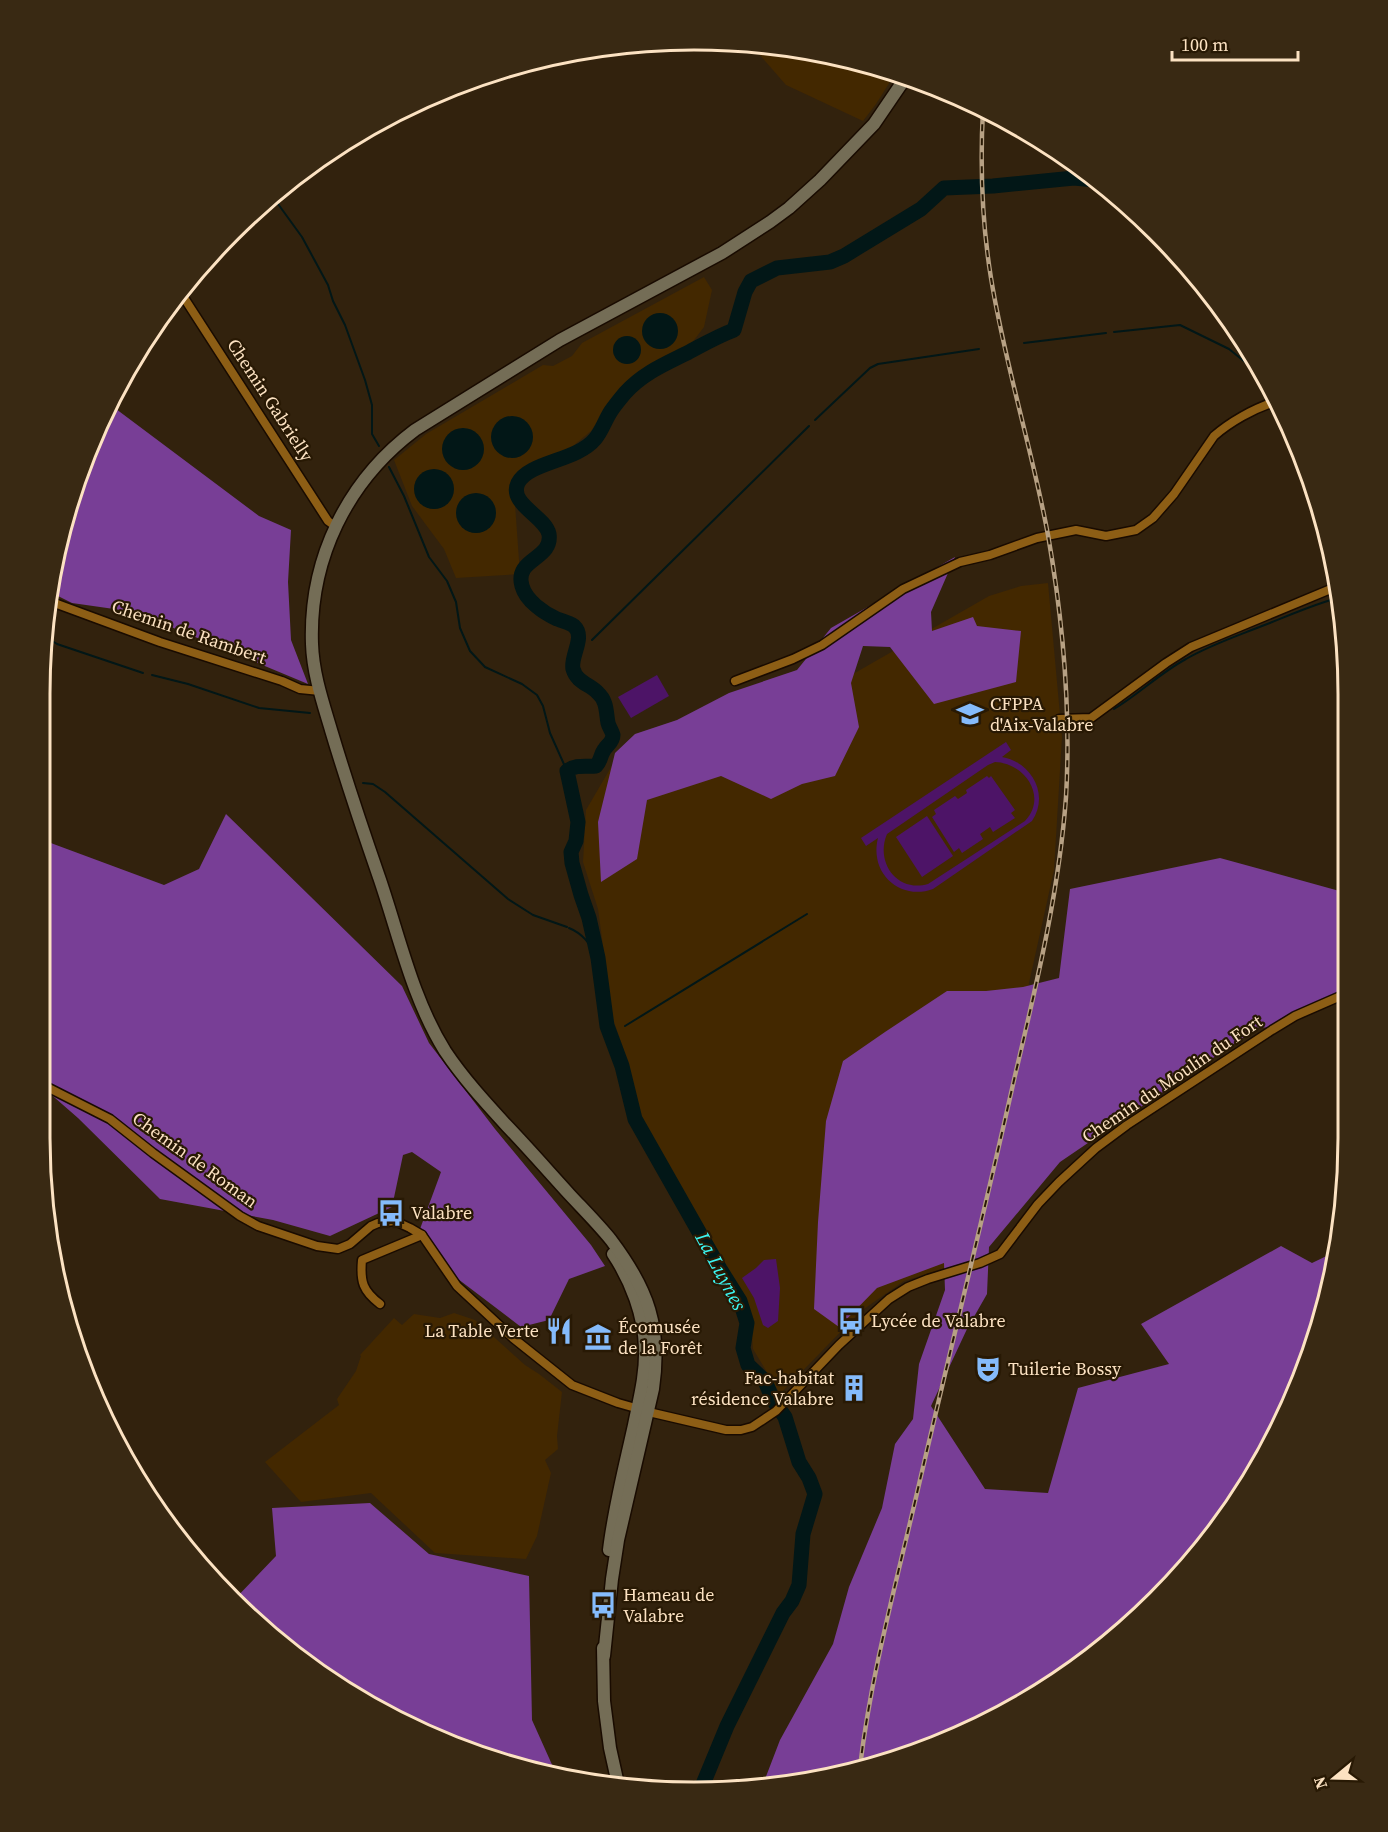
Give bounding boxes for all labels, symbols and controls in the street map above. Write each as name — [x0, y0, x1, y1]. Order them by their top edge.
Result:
scale bar — [1172, 24, 1298, 62]
text: 100 m — [1181, 32, 1228, 57]
street label: Chemin Gabrielly — [221, 334, 320, 467]
street label: Chemin de Rambert — [109, 593, 270, 670]
place label: CFPPA d'Aix-Valabre — [990, 691, 1093, 737]
school or university icon: CFPPA d'Aix-Valabre — [955, 699, 985, 729]
street label: Chemin du Moulin du Fort — [1077, 1009, 1267, 1148]
street label: Chemin de Roman — [128, 1106, 263, 1214]
bus stop icon: Valabre — [376, 1198, 406, 1228]
place label: Valabre — [411, 1200, 472, 1225]
water label: La Luynes — [688, 1226, 754, 1316]
bus stop icon: Lycée de Valabre — [836, 1306, 866, 1336]
place label: Lycée de Valabre — [871, 1308, 1006, 1333]
place label: Écomusée de la Forêt — [618, 1314, 702, 1360]
restaurant icon: La Table Verte — [544, 1316, 574, 1346]
place label: La Table Verte — [425, 1318, 539, 1343]
museum icon: Écomusée de la Forêt — [583, 1322, 613, 1352]
theatre icon: Tuilerie Bossy — [973, 1354, 1003, 1384]
place label: Tuilerie Bossy — [1008, 1356, 1122, 1381]
place label: Fac-habitat résidence Valabre — [691, 1365, 834, 1411]
building icon: Fac-habitat résidence Valabre — [839, 1373, 869, 1403]
place label: Hameau de Valabre — [623, 1582, 714, 1628]
bus stop icon: Hameau de Valabre — [588, 1590, 618, 1620]
north arrow — [1304, 1748, 1364, 1808]
text: N — [1307, 1773, 1332, 1792]

